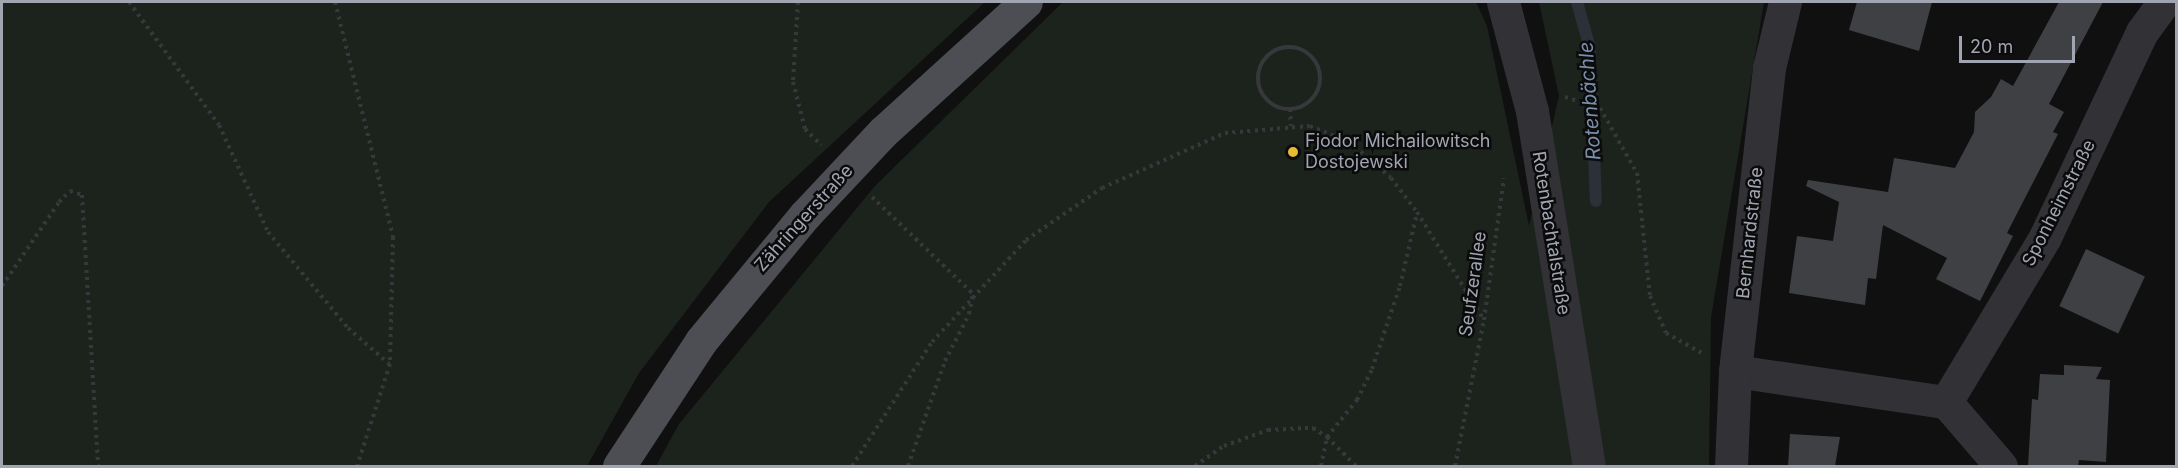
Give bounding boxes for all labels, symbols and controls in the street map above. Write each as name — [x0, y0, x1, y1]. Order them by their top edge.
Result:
scale bar — [1962, 24, 2078, 62]
text: 20 m — [1970, 36, 2013, 57]
water label: Rotenbächle — [1574, 41, 1606, 161]
place label: Fjodor Michailowitsch Dostojewski — [1305, 131, 1491, 174]
street label: Sponheimstraße — [2018, 136, 2100, 270]
marker: Fjodor Michailowitsch Dostojewski — [1286, 145, 1300, 159]
street label: Rotenbachtalstraße — [1527, 150, 1575, 316]
street label: Zähringerstraße — [750, 160, 858, 276]
street label: Bernhardstraße — [1732, 166, 1768, 300]
street label: Seufzerallee — [1455, 230, 1491, 338]

